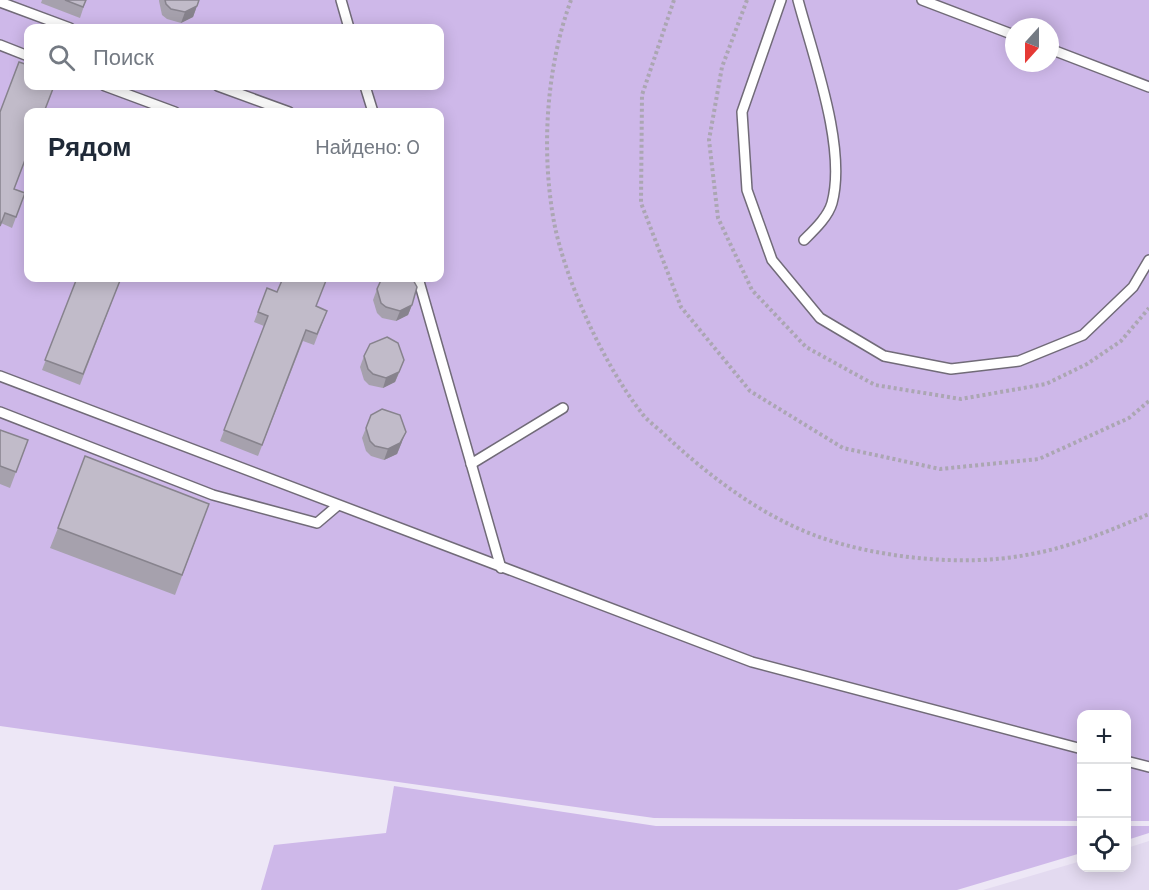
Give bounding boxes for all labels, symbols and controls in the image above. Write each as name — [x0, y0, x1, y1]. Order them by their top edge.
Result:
north arrow — [1005, 18, 1059, 72]
search box — [24, 24, 444, 90]
icon: search — [45, 41, 78, 74]
text: Поиск — [93, 43, 154, 72]
text: Рядом — [48, 130, 131, 164]
text: Найдено: 0 — [315, 134, 420, 160]
map controls — [1077, 710, 1131, 872]
button: + — [1077, 710, 1131, 764]
button: − — [1077, 764, 1131, 818]
button: locate — [1077, 818, 1131, 872]

